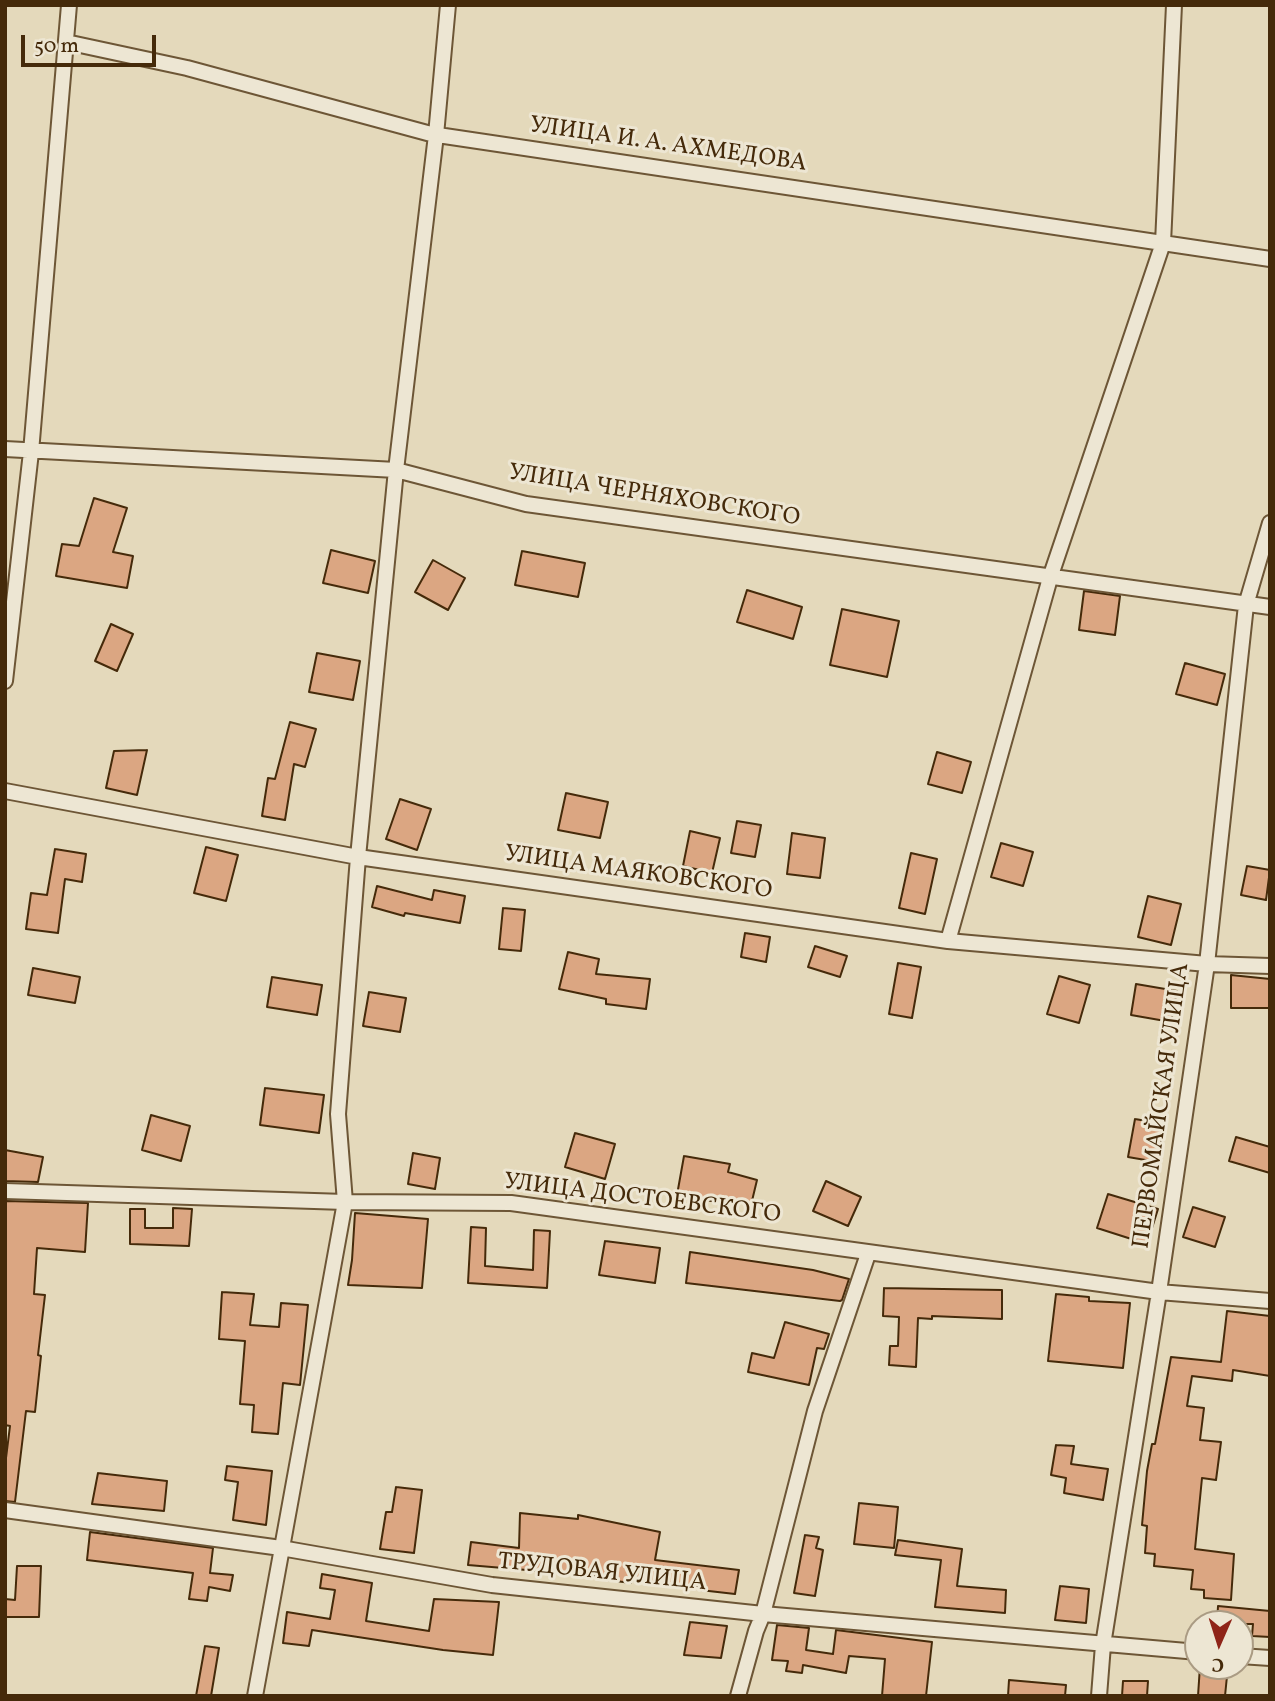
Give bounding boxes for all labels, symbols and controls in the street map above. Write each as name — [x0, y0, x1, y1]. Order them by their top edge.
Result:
scale bar — [24, 21, 159, 65]
text: 50 m — [34, 32, 79, 61]
street label: УЛИЦА И. А. АХМЕДОВА — [528, 112, 808, 180]
street label: УЛИЦА ЧЕРНЯХОВСКОГО — [506, 460, 802, 534]
street label: УЛИЦА МАЯКОВСКОГО — [502, 841, 774, 907]
street label: ПЕРВОМАЙСКАЯ УЛИЦА — [1129, 961, 1197, 1251]
street label: УЛИЦА ДОСТОЕВСКОГО — [502, 1169, 782, 1231]
street label: ТРУДОВАЯ УЛИЦА — [496, 1549, 708, 1599]
north arrow — [1184, 1610, 1254, 1680]
text: С — [1211, 1651, 1225, 1677]

